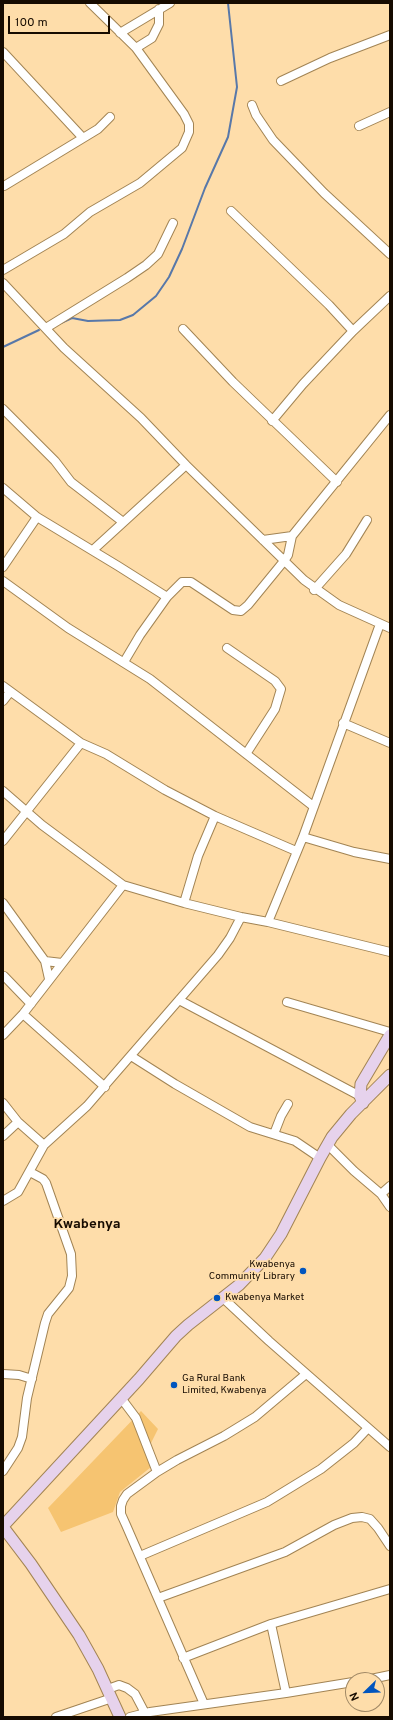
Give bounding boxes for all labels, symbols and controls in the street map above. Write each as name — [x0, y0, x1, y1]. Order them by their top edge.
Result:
scale bar — [10, 8, 112, 34]
text: 100 m — [15, 15, 48, 31]
district label: Kwabenya — [54, 1217, 120, 1233]
place label: Kwabenya Community Library — [209, 1259, 295, 1282]
marker: Kwabenya Community Library — [298, 1266, 308, 1276]
place label: Kwabenya Market — [225, 1292, 304, 1304]
marker: Kwabenya Market — [212, 1293, 222, 1303]
place label: Ga Rural Bank Limited, Kwabenya — [182, 1373, 266, 1396]
marker: Ga Rural Bank Limited, Kwabenya — [169, 1380, 179, 1390]
north arrow — [345, 1672, 385, 1712]
text: N — [347, 1690, 363, 1703]

